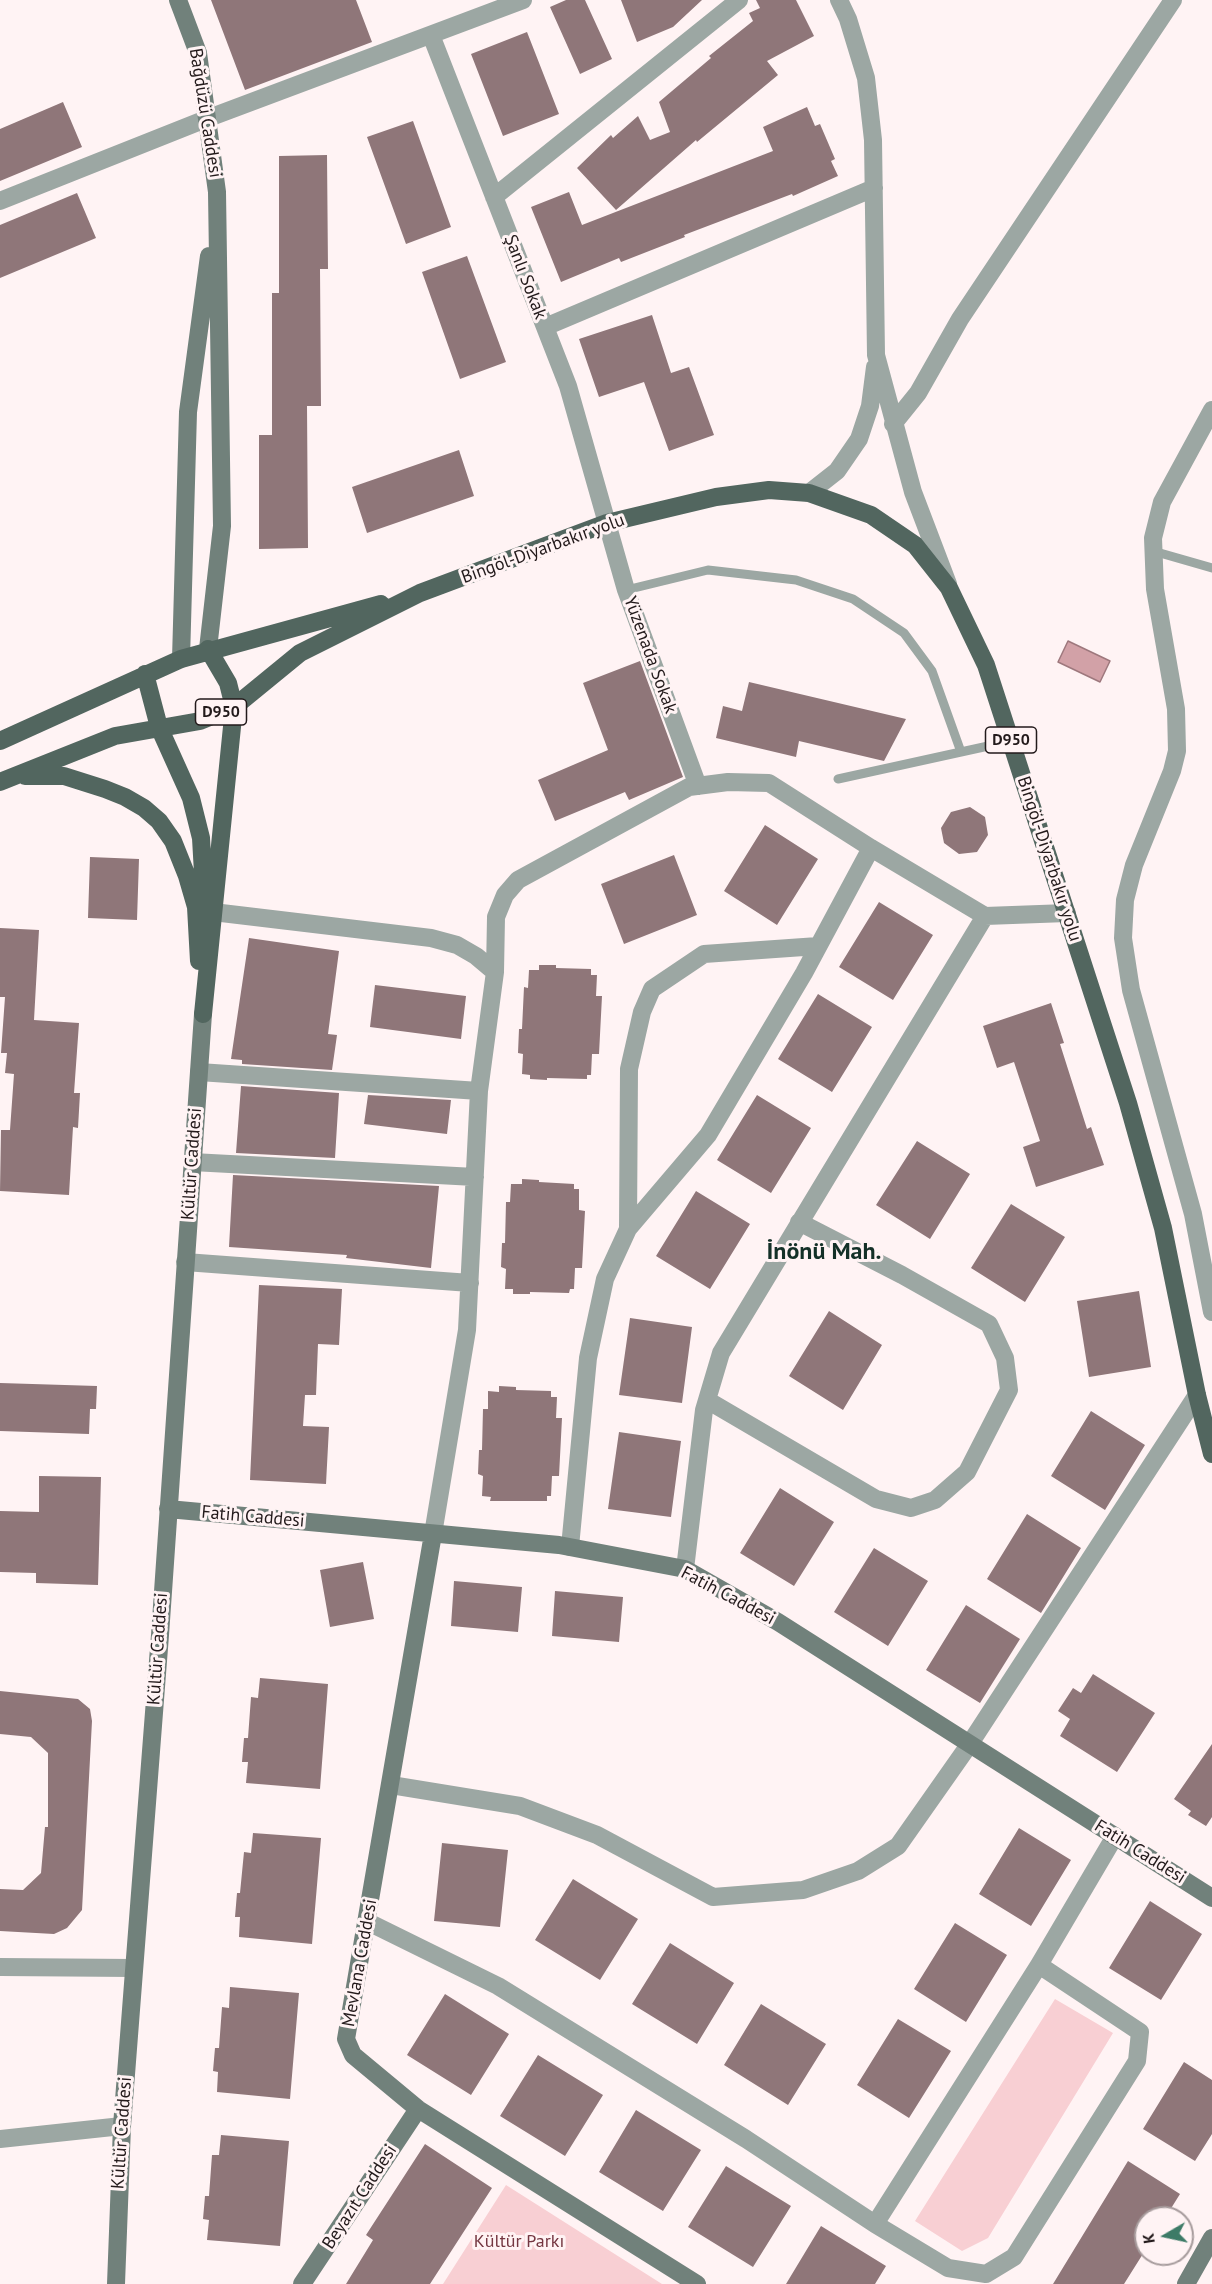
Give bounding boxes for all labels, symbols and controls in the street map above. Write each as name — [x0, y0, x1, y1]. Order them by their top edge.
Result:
street label: Bağdüzü Caddesi — [184, 47, 226, 179]
street label: Şanlı Sokak — [499, 232, 551, 322]
street label: Bingöl-Diyarbakır yolu — [458, 509, 628, 589]
street label: Yüzenada Sokak — [619, 593, 681, 717]
road number: D950 — [196, 699, 246, 725]
road number: D950 — [986, 727, 1036, 753]
street label: Bingöl-Diyarbakır yolu — [1012, 774, 1086, 944]
street label: Kültür Caddesi — [177, 1107, 207, 1221]
district label: İnönü Mah. — [767, 1238, 881, 1266]
street label: Fatih Caddesi — [200, 1502, 306, 1532]
street label: Fatih Caddesi — [677, 1562, 779, 1630]
street label: Kültür Caddesi — [143, 1592, 173, 1706]
street label: Fatih Caddesi — [1090, 1815, 1190, 1889]
street label: Mevlana Caddesi — [338, 1897, 382, 2029]
street label: Kültür Caddesi — [107, 2076, 137, 2190]
street label: Beyazıt Caddesi — [318, 2141, 402, 2253]
north arrow — [1134, 2206, 1194, 2266]
park label: Kültür Parkı — [474, 2231, 564, 2253]
text: K — [1138, 2232, 1159, 2245]

